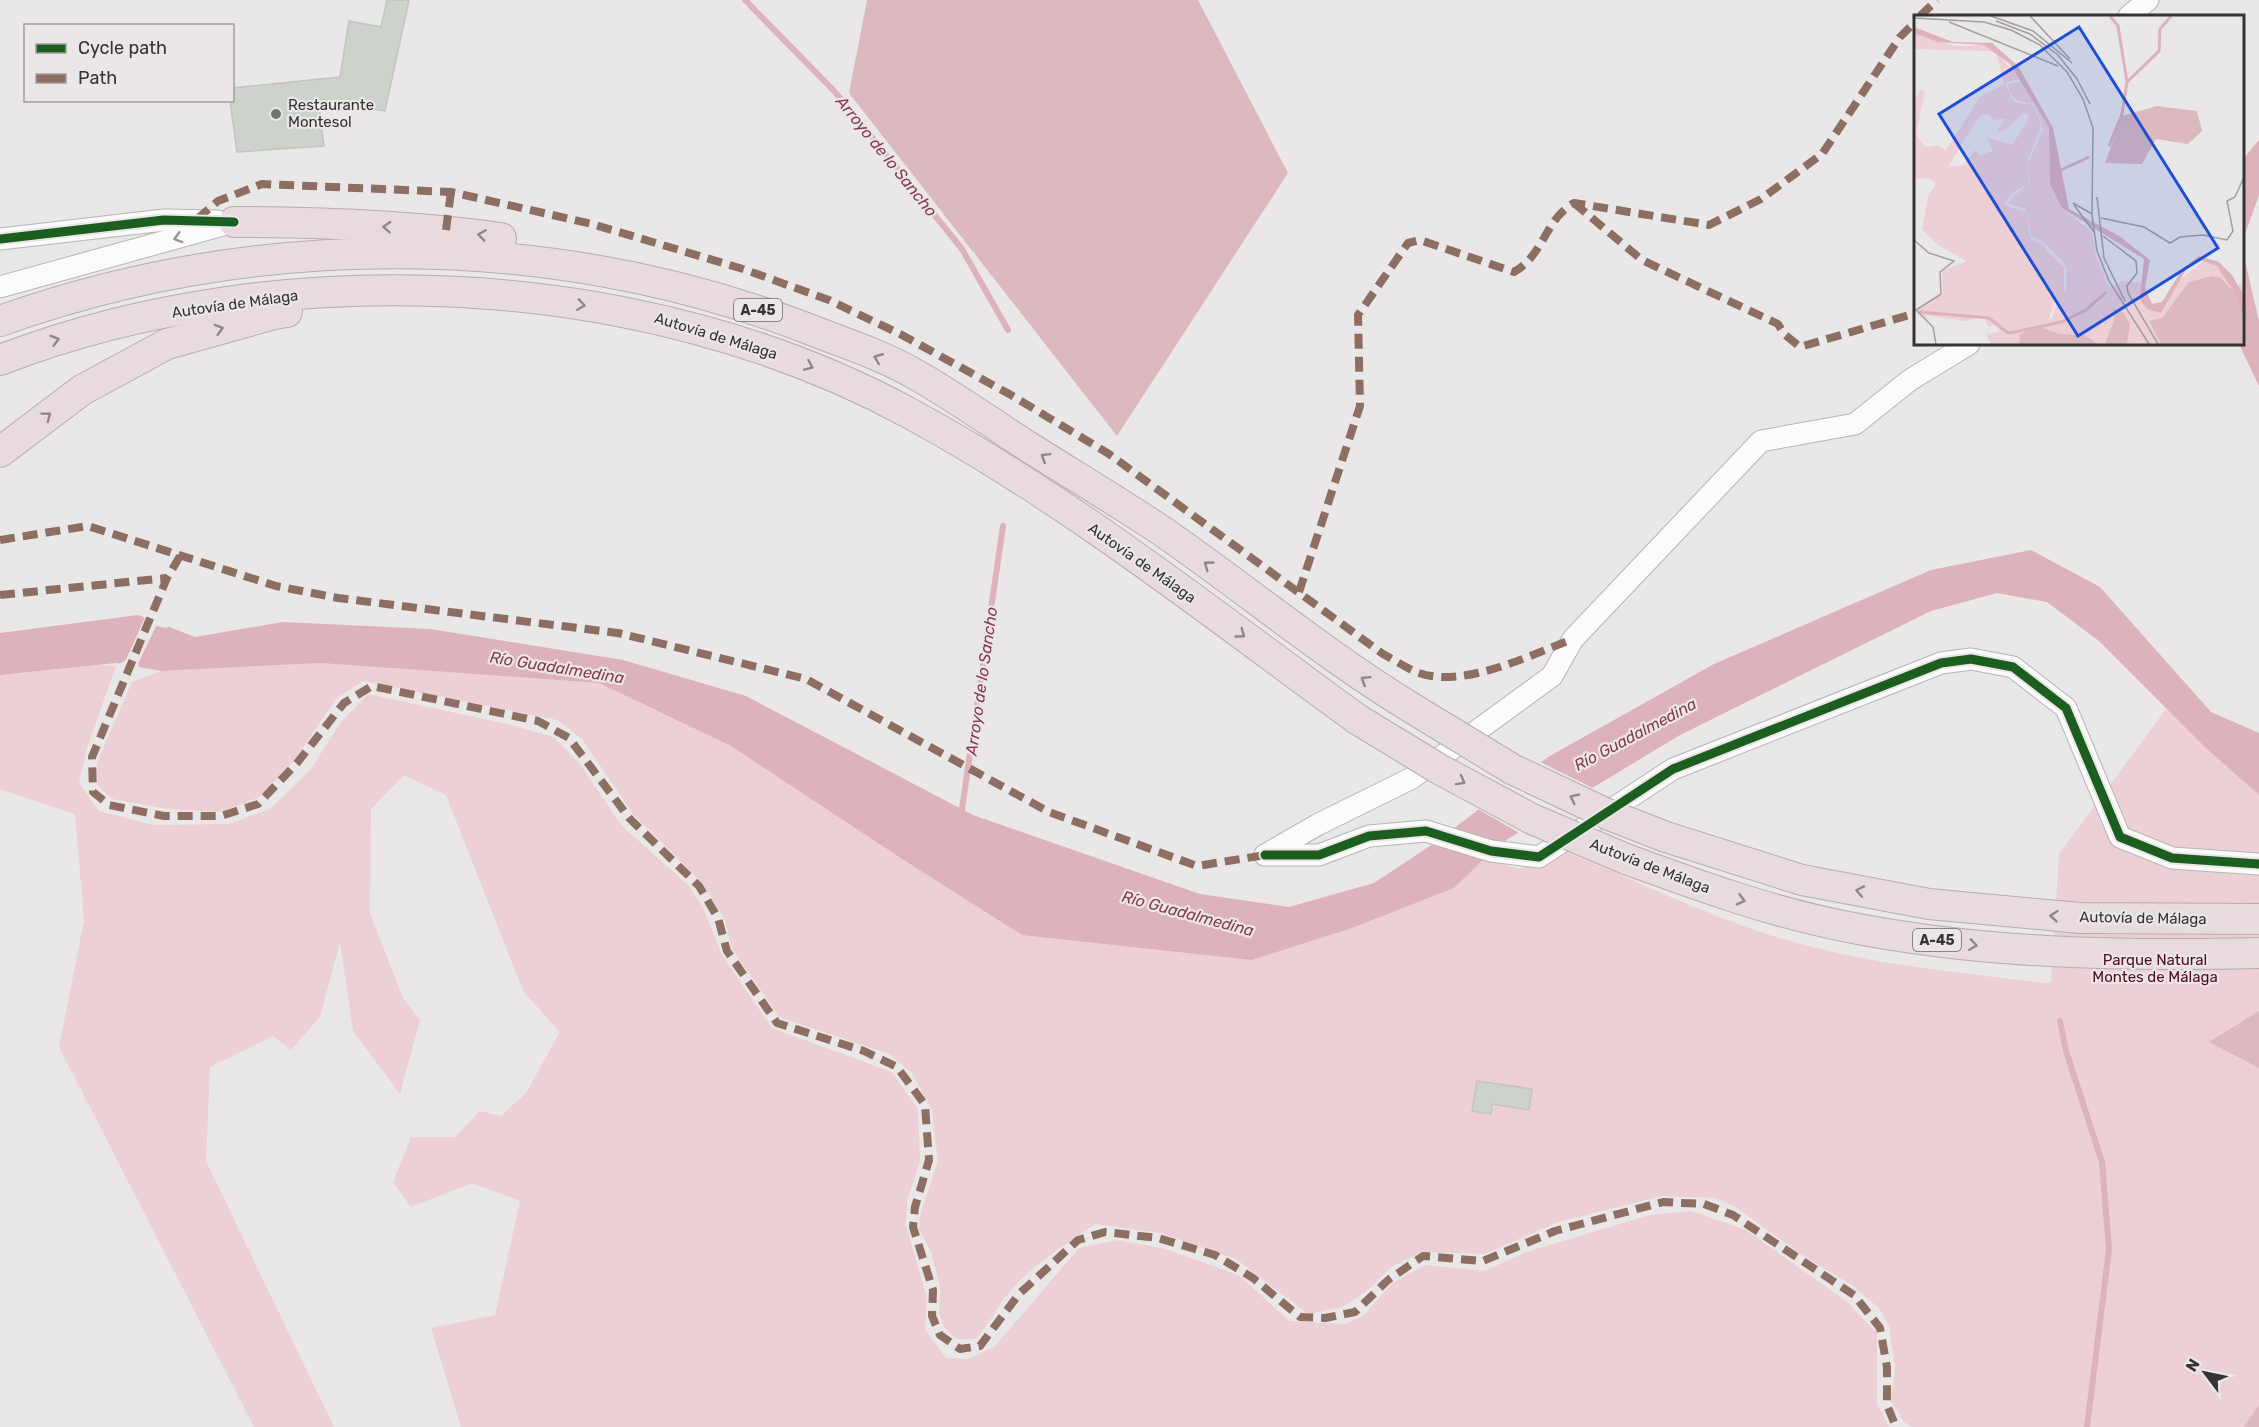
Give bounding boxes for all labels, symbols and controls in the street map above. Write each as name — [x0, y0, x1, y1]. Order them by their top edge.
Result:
inset map — [1914, 15, 2244, 345]
legend — [24, 24, 234, 102]
text: Cycle path — [78, 37, 167, 59]
text: Path — [78, 67, 117, 89]
water label: Arroyo de lo Sancho — [832, 91, 941, 220]
place label: Restaurante Montesol — [288, 96, 374, 131]
marker: Restaurante Montesol — [269, 107, 283, 121]
one-way arrow — [383, 221, 392, 234]
one-way arrow — [477, 230, 487, 242]
one-way arrow — [173, 231, 183, 243]
street label: Autovía de Málaga — [171, 286, 299, 322]
one-way arrow — [576, 298, 585, 310]
road number: A-45 — [734, 299, 782, 321]
street label: Autovía de Málaga — [652, 309, 780, 363]
one-way arrow — [213, 324, 224, 336]
one-way arrow — [49, 335, 60, 347]
one-way arrow — [873, 353, 884, 365]
one-way arrow — [802, 359, 813, 371]
one-way arrow — [40, 413, 51, 424]
one-way arrow — [1041, 453, 1051, 465]
street label: Autovía de Málaga — [1085, 519, 1199, 607]
one-way arrow — [1203, 561, 1214, 572]
water label: Arroyo de lo Sancho — [962, 606, 1001, 757]
one-way arrow — [1235, 627, 1246, 638]
water label: Río Guadalmedina — [488, 647, 625, 688]
one-way arrow — [1361, 675, 1371, 687]
water label: Río Guadalmedina — [1571, 694, 1700, 775]
one-way arrow — [1455, 774, 1466, 785]
one-way arrow — [1569, 794, 1580, 806]
street label: Autovía de Málaga — [1587, 835, 1713, 897]
one-way arrow — [1856, 885, 1866, 898]
water label: Río Guadalmedina — [1120, 887, 1256, 940]
one-way arrow — [1736, 892, 1746, 905]
street label: Autovía de Málaga — [2079, 908, 2207, 928]
one-way arrow — [2049, 909, 2058, 922]
road number: A-45 — [1913, 929, 1961, 951]
one-way arrow — [1968, 938, 1978, 950]
park label: Parque Natural Montes de Málaga — [2092, 951, 2218, 986]
north arrow — [2175, 1343, 2235, 1403]
text: N — [2182, 1355, 2204, 1375]

